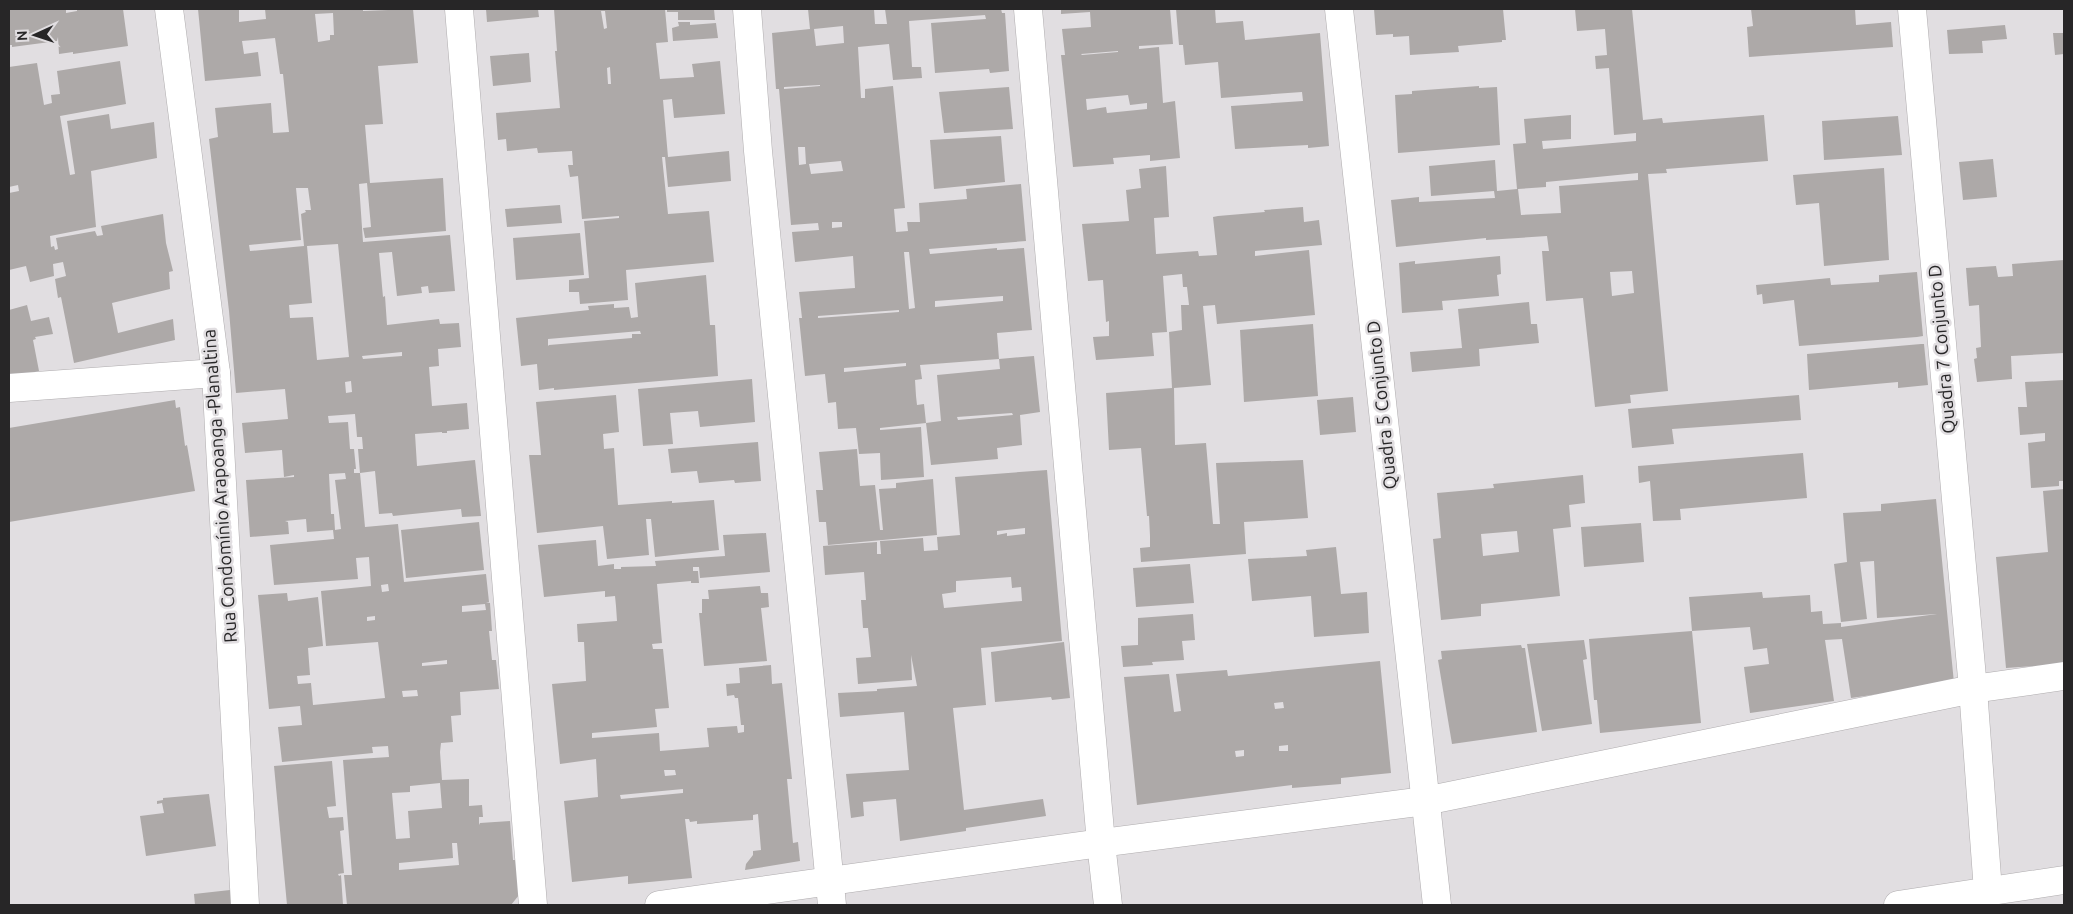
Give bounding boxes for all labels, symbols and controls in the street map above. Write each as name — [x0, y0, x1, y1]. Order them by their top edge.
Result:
north arrow — [10, 10, 60, 60]
text: N — [14, 30, 30, 41]
street label: Quadra 7 Conjunto D — [1924, 264, 1959, 434]
street label: Quadra 5 Conjunto D — [1362, 320, 1401, 491]
street label: Rua Condomínio Arapoanga -Planaltina — [198, 329, 240, 644]

